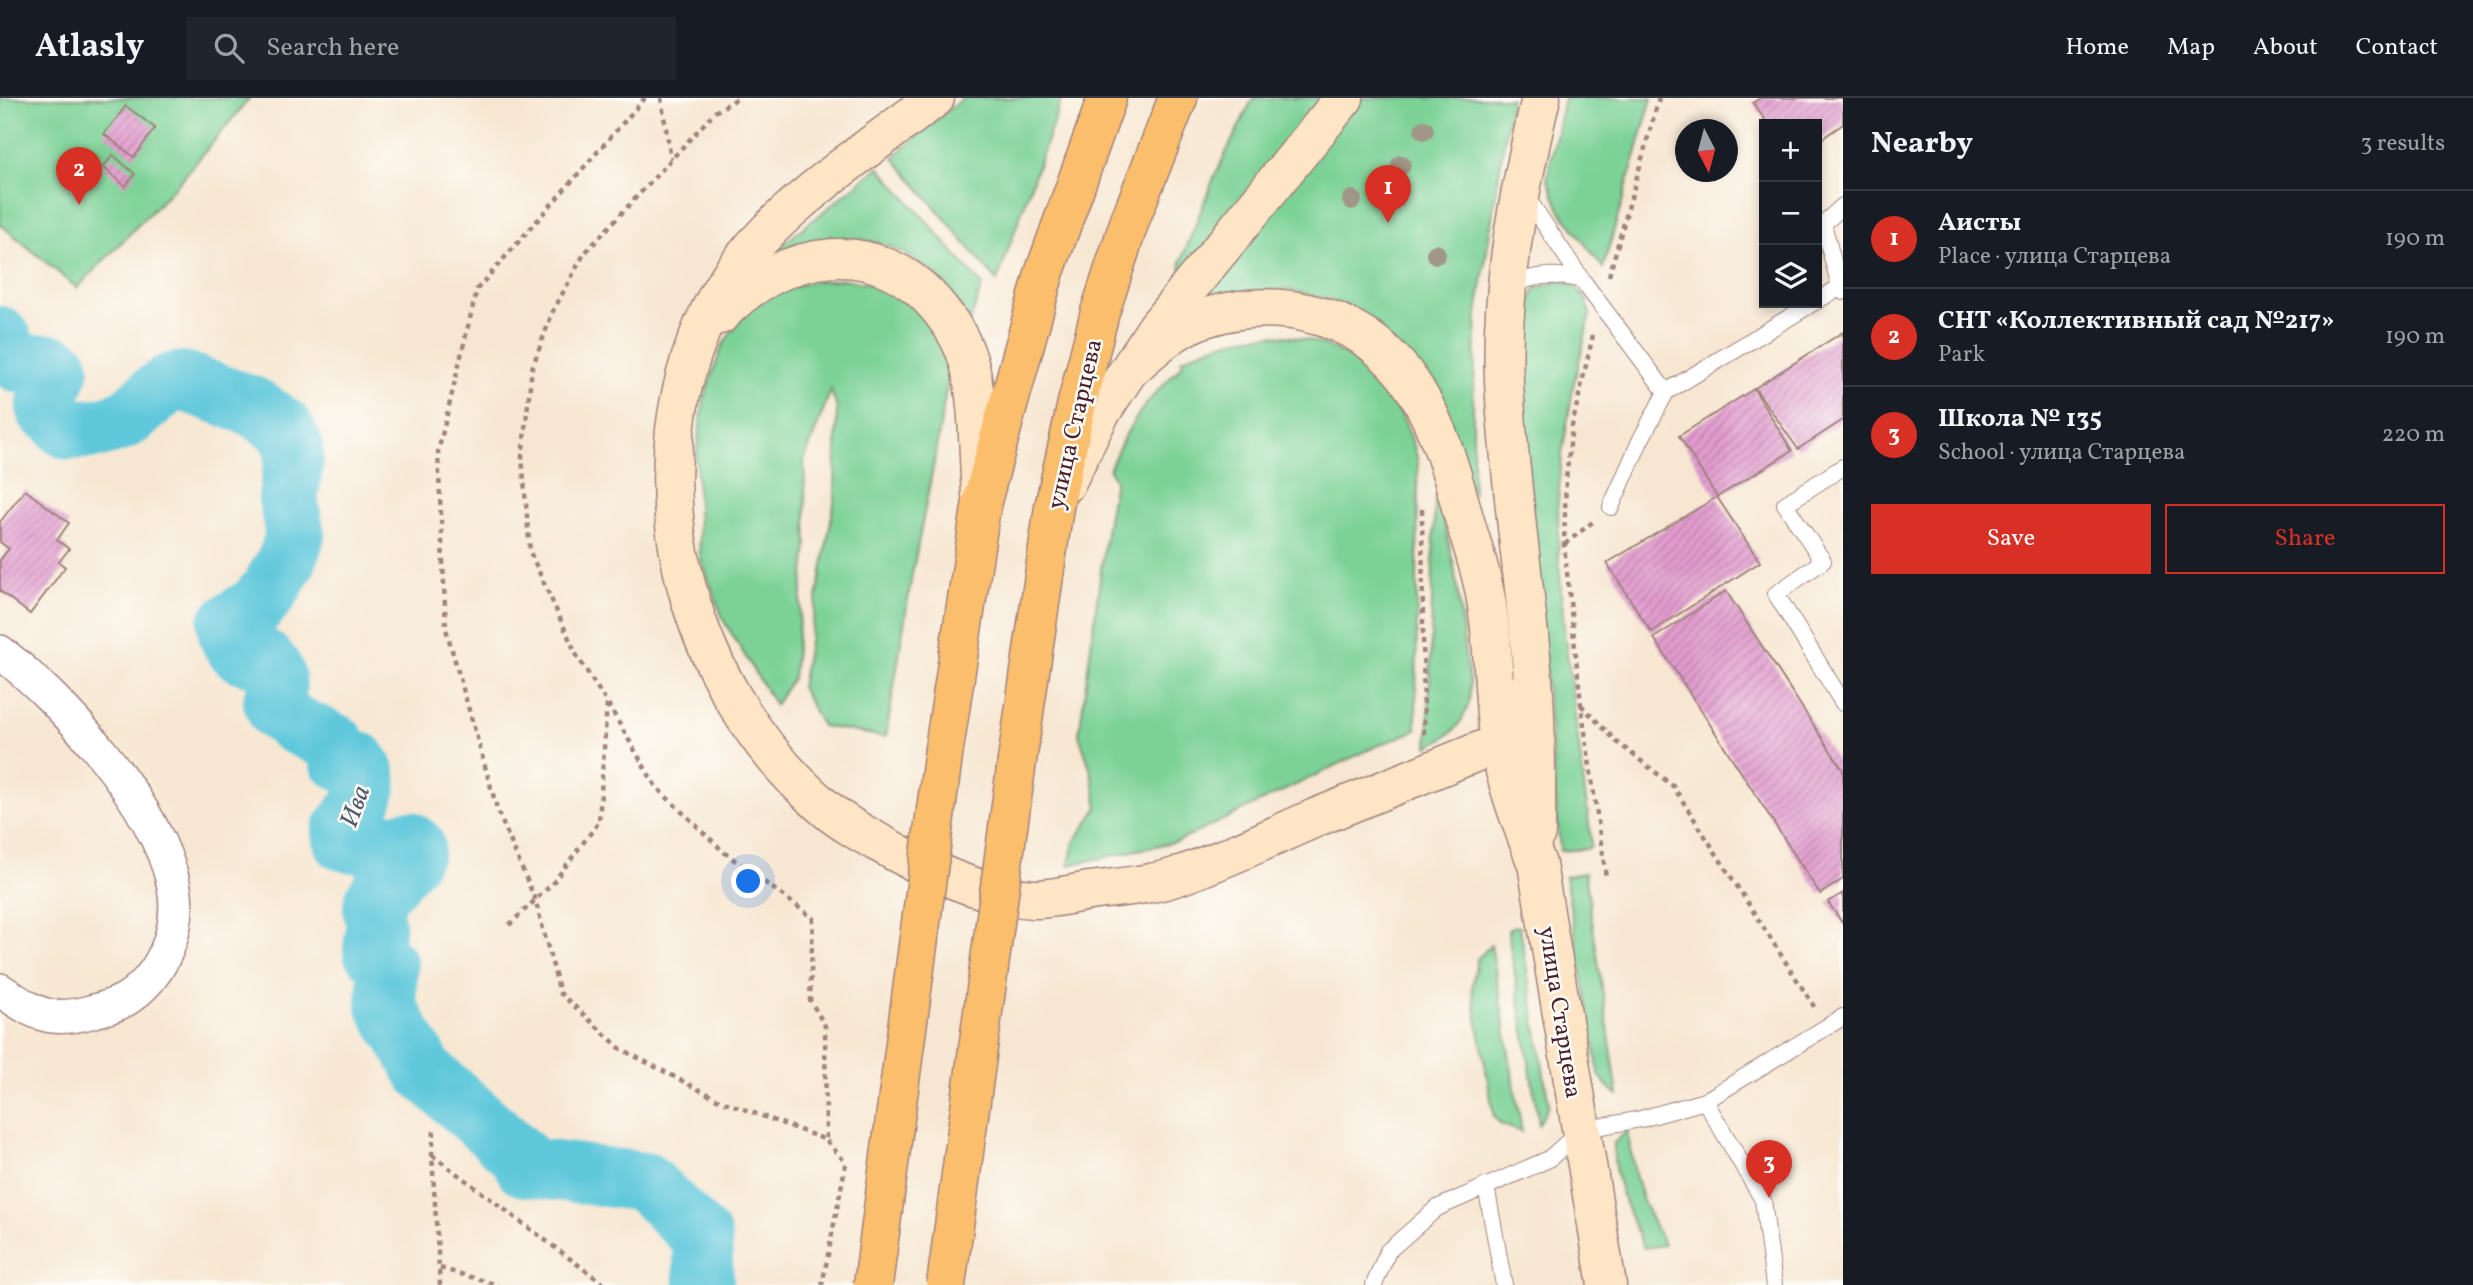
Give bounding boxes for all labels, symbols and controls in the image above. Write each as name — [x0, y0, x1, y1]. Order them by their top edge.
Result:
search box — [186, 17, 676, 80]
text: Atlasly — [35, 25, 144, 71]
icon: search — [210, 29, 248, 67]
text: Search here — [266, 30, 399, 66]
text: Home — [2065, 31, 2129, 65]
text: Map — [2167, 31, 2215, 65]
text: About — [2253, 31, 2318, 65]
text: Contact — [2356, 31, 2438, 65]
north arrow — [1675, 119, 1738, 182]
map controls — [1759, 119, 1822, 308]
button: + — [1759, 119, 1822, 182]
text: Nearby — [1871, 123, 1973, 165]
text: 3 results — [2360, 128, 2445, 160]
pin: 2 — [56, 147, 102, 205]
pin: 1 — [1365, 165, 1411, 223]
button: − — [1759, 182, 1822, 245]
text: Аисты — [1938, 205, 2021, 241]
text: 1 — [1889, 223, 1899, 255]
text: 190 m — [2385, 223, 2445, 255]
text: Place · улица Старцева — [1938, 241, 2171, 273]
button: layers — [1759, 245, 1822, 308]
text: СНТ «Коллективный сад №217» — [1938, 303, 2335, 339]
text: 2 — [1888, 321, 1900, 353]
text: 190 m — [2385, 321, 2445, 353]
street label: улица Старцева — [1040, 336, 1112, 513]
text: Park — [1938, 339, 1985, 371]
text: Школа № 135 — [1938, 401, 2102, 437]
text: 3 — [1888, 419, 1900, 451]
text: 220 m — [2382, 419, 2445, 451]
text: School · улица Старцева — [1938, 437, 2186, 469]
button: Save — [1871, 504, 2151, 574]
button: Share — [2165, 504, 2445, 574]
water label: Ива — [332, 781, 380, 833]
your location — [731, 864, 765, 898]
street label: улица Старцева — [1529, 924, 1589, 1101]
pin: 3 — [1746, 1140, 1792, 1198]

